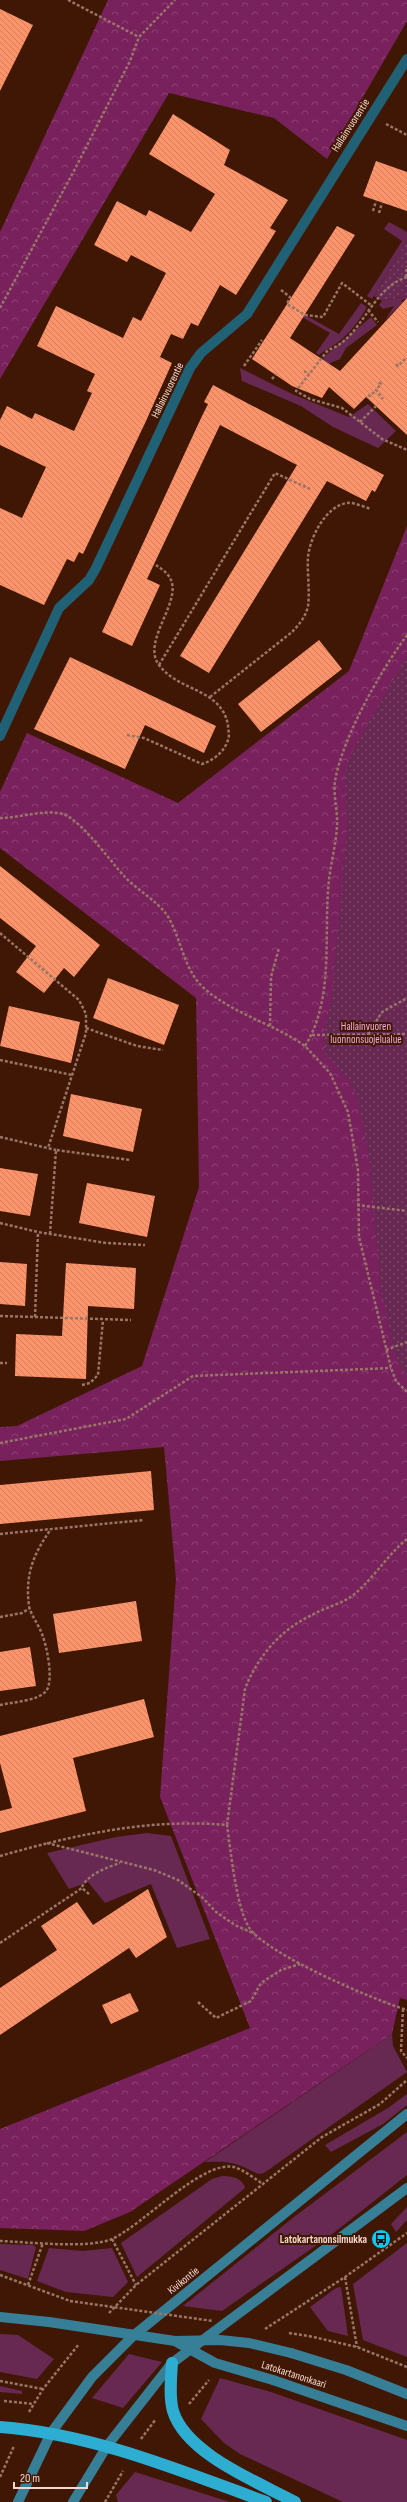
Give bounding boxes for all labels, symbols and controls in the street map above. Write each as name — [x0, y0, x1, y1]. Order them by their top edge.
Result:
street label: Hallainvuorentie — [329, 96, 372, 154]
street label: Hallainvuorentie — [148, 360, 187, 420]
park label: Hallainvuoren luonnonsuojelualue — [330, 1020, 402, 1046]
bus stop icon: Latokartanonsilmukka — [370, 2228, 392, 2250]
place label: Latokartanonsilmukka — [280, 2233, 367, 2246]
street label: Kivikontie — [165, 2264, 202, 2297]
street label: Latokartanonkaari — [260, 2358, 328, 2391]
scale bar — [14, 2464, 87, 2490]
text: 20 m — [20, 2471, 40, 2486]

